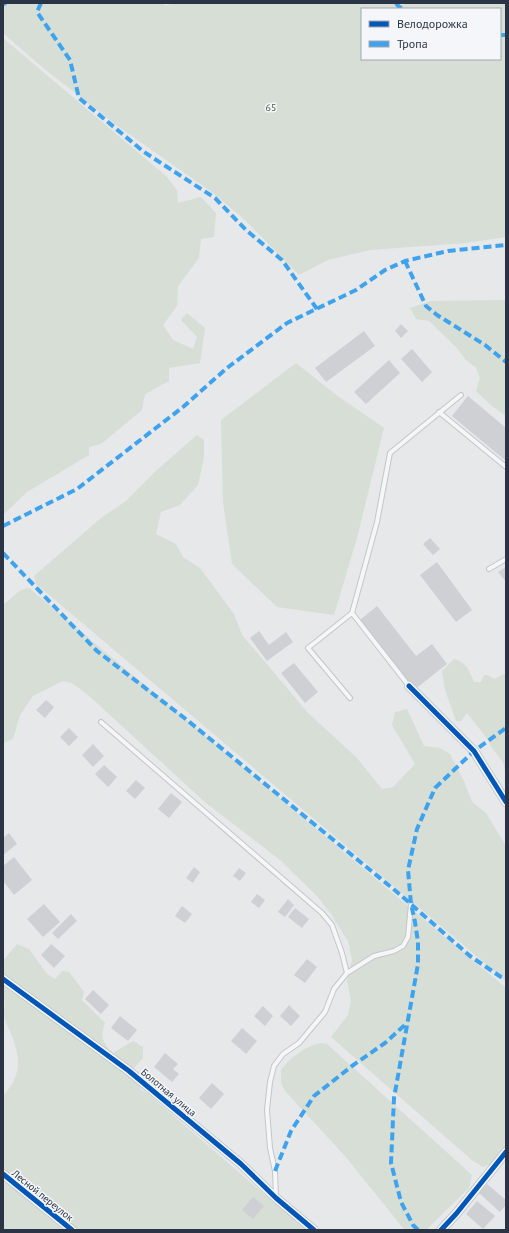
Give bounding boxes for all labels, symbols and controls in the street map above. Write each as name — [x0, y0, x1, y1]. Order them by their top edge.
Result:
legend — [361, 8, 501, 60]
text: Велодорожка — [397, 16, 468, 31]
text: Тропа — [397, 36, 428, 51]
park label: 65 — [266, 101, 276, 114]
street label: Болотная улица — [138, 1065, 199, 1119]
street label: Лесной переулок — [9, 1166, 76, 1224]

